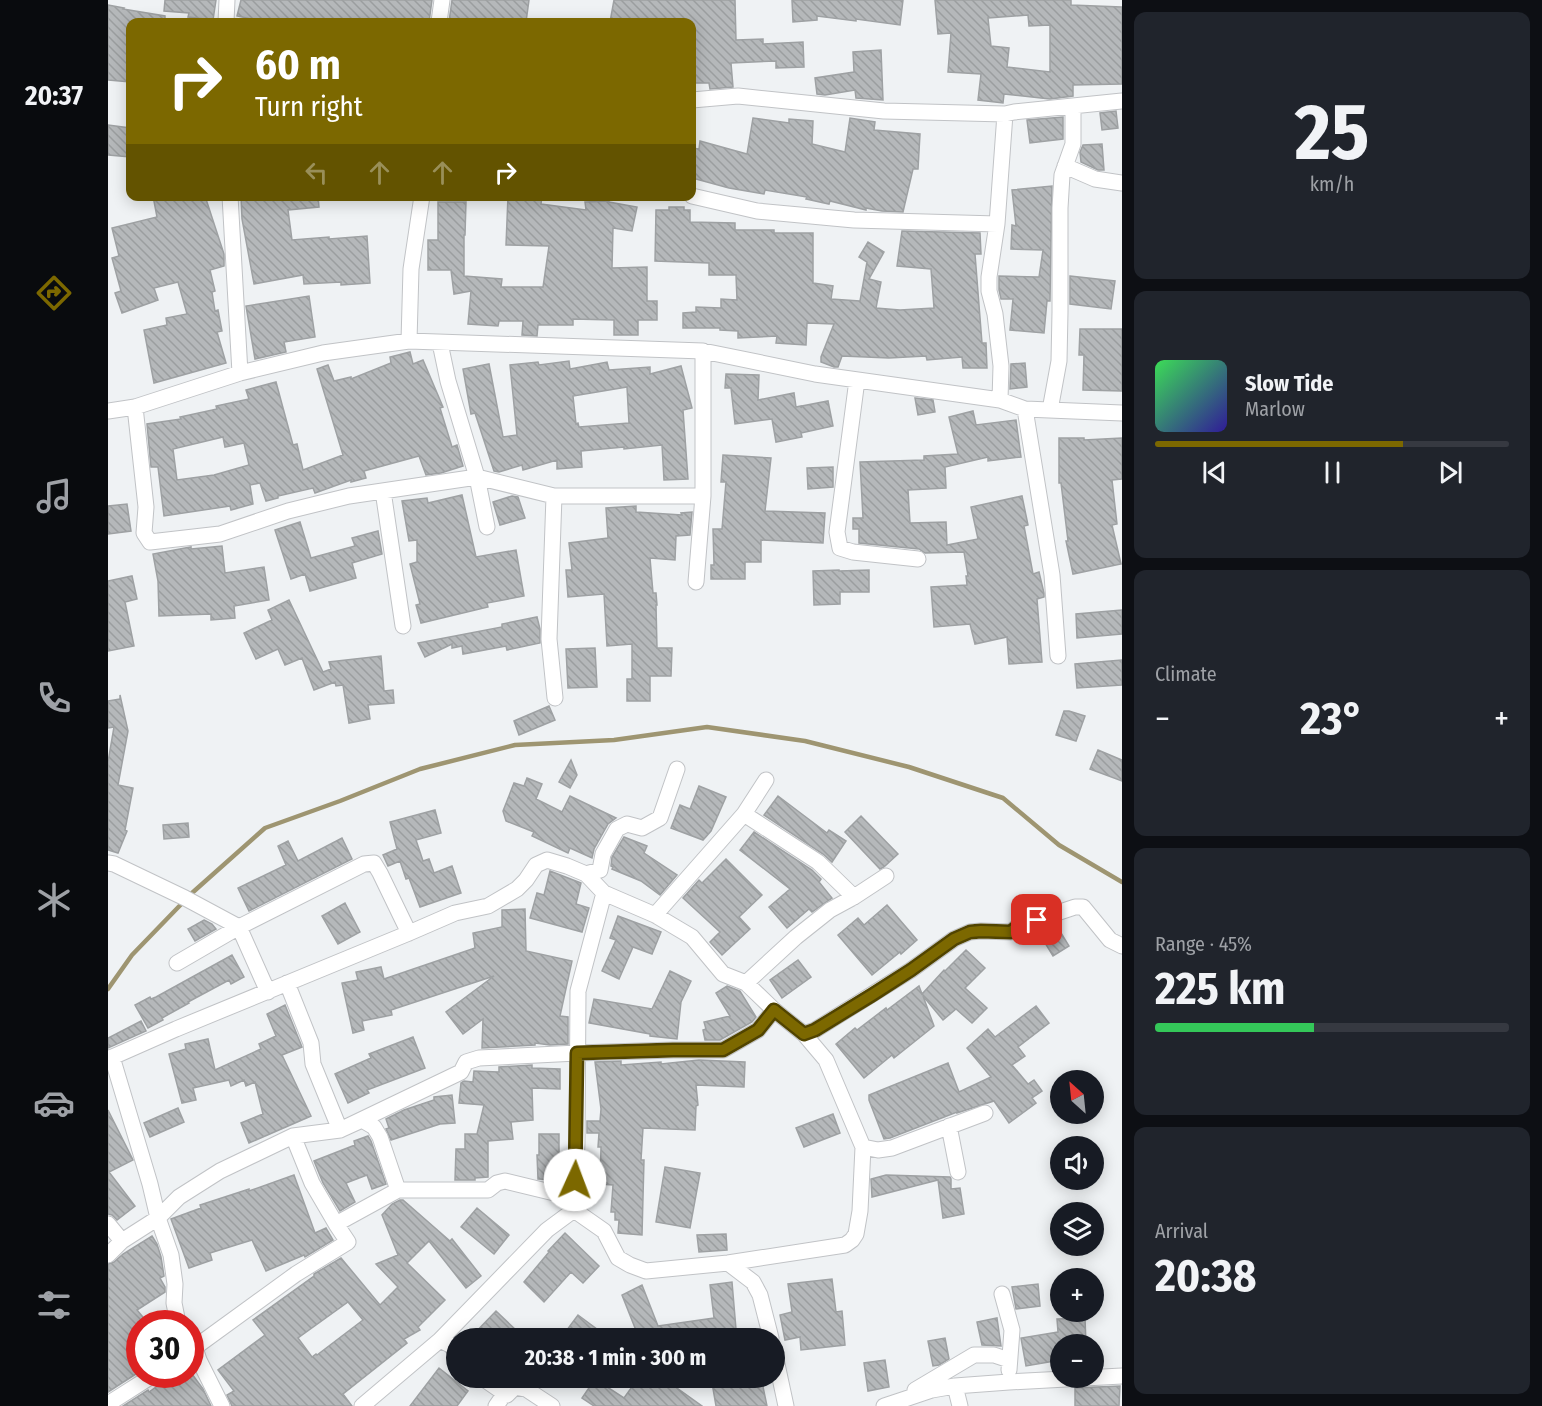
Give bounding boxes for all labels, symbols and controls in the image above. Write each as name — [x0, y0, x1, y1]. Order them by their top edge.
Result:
text: 60 m — [255, 40, 341, 90]
icon: right — [156, 42, 234, 120]
text: 20:37 — [25, 80, 83, 112]
text: 25 — [1295, 86, 1369, 180]
text: Turn right — [255, 91, 363, 123]
icon: left — [300, 156, 333, 189]
icon: ahead — [363, 156, 396, 189]
icon: ahead — [426, 156, 459, 189]
icon: right — [489, 156, 522, 189]
text: km/h — [1310, 172, 1354, 196]
icon: directions — [33, 272, 75, 314]
text: Slow Tide — [1245, 370, 1333, 397]
text: Marlow — [1245, 397, 1305, 421]
icon: previous — [1198, 456, 1231, 489]
icon: pause — [1316, 456, 1349, 489]
icon: next — [1434, 456, 1467, 489]
icon: music — [33, 475, 75, 517]
text: Climate — [1155, 662, 1217, 686]
icon: phone — [33, 677, 75, 719]
text: 23° — [1300, 692, 1364, 746]
text: − — [1155, 699, 1170, 739]
text: + — [1494, 699, 1509, 739]
icon: climate — [33, 879, 75, 921]
pin — [1011, 894, 1062, 945]
icon: arrive — [1020, 903, 1053, 936]
text: Range · 45% — [1155, 932, 1252, 956]
text: 225 km — [1155, 962, 1285, 1016]
north arrow — [1050, 1070, 1104, 1124]
map controls — [1050, 1070, 1104, 1388]
icon: car — [33, 1082, 75, 1124]
button: sound — [1050, 1136, 1104, 1190]
position arrow — [543, 1148, 607, 1212]
button: layers — [1050, 1202, 1104, 1256]
text: Arrival — [1155, 1219, 1208, 1243]
text: 20:38 — [1155, 1249, 1256, 1303]
button: + — [1050, 1268, 1104, 1322]
icon: filters — [33, 1284, 75, 1326]
speed limit sign: 30 — [126, 1310, 204, 1388]
button: − — [1050, 1334, 1104, 1388]
text: 20:38 · 1 min · 300 m — [525, 1344, 706, 1371]

